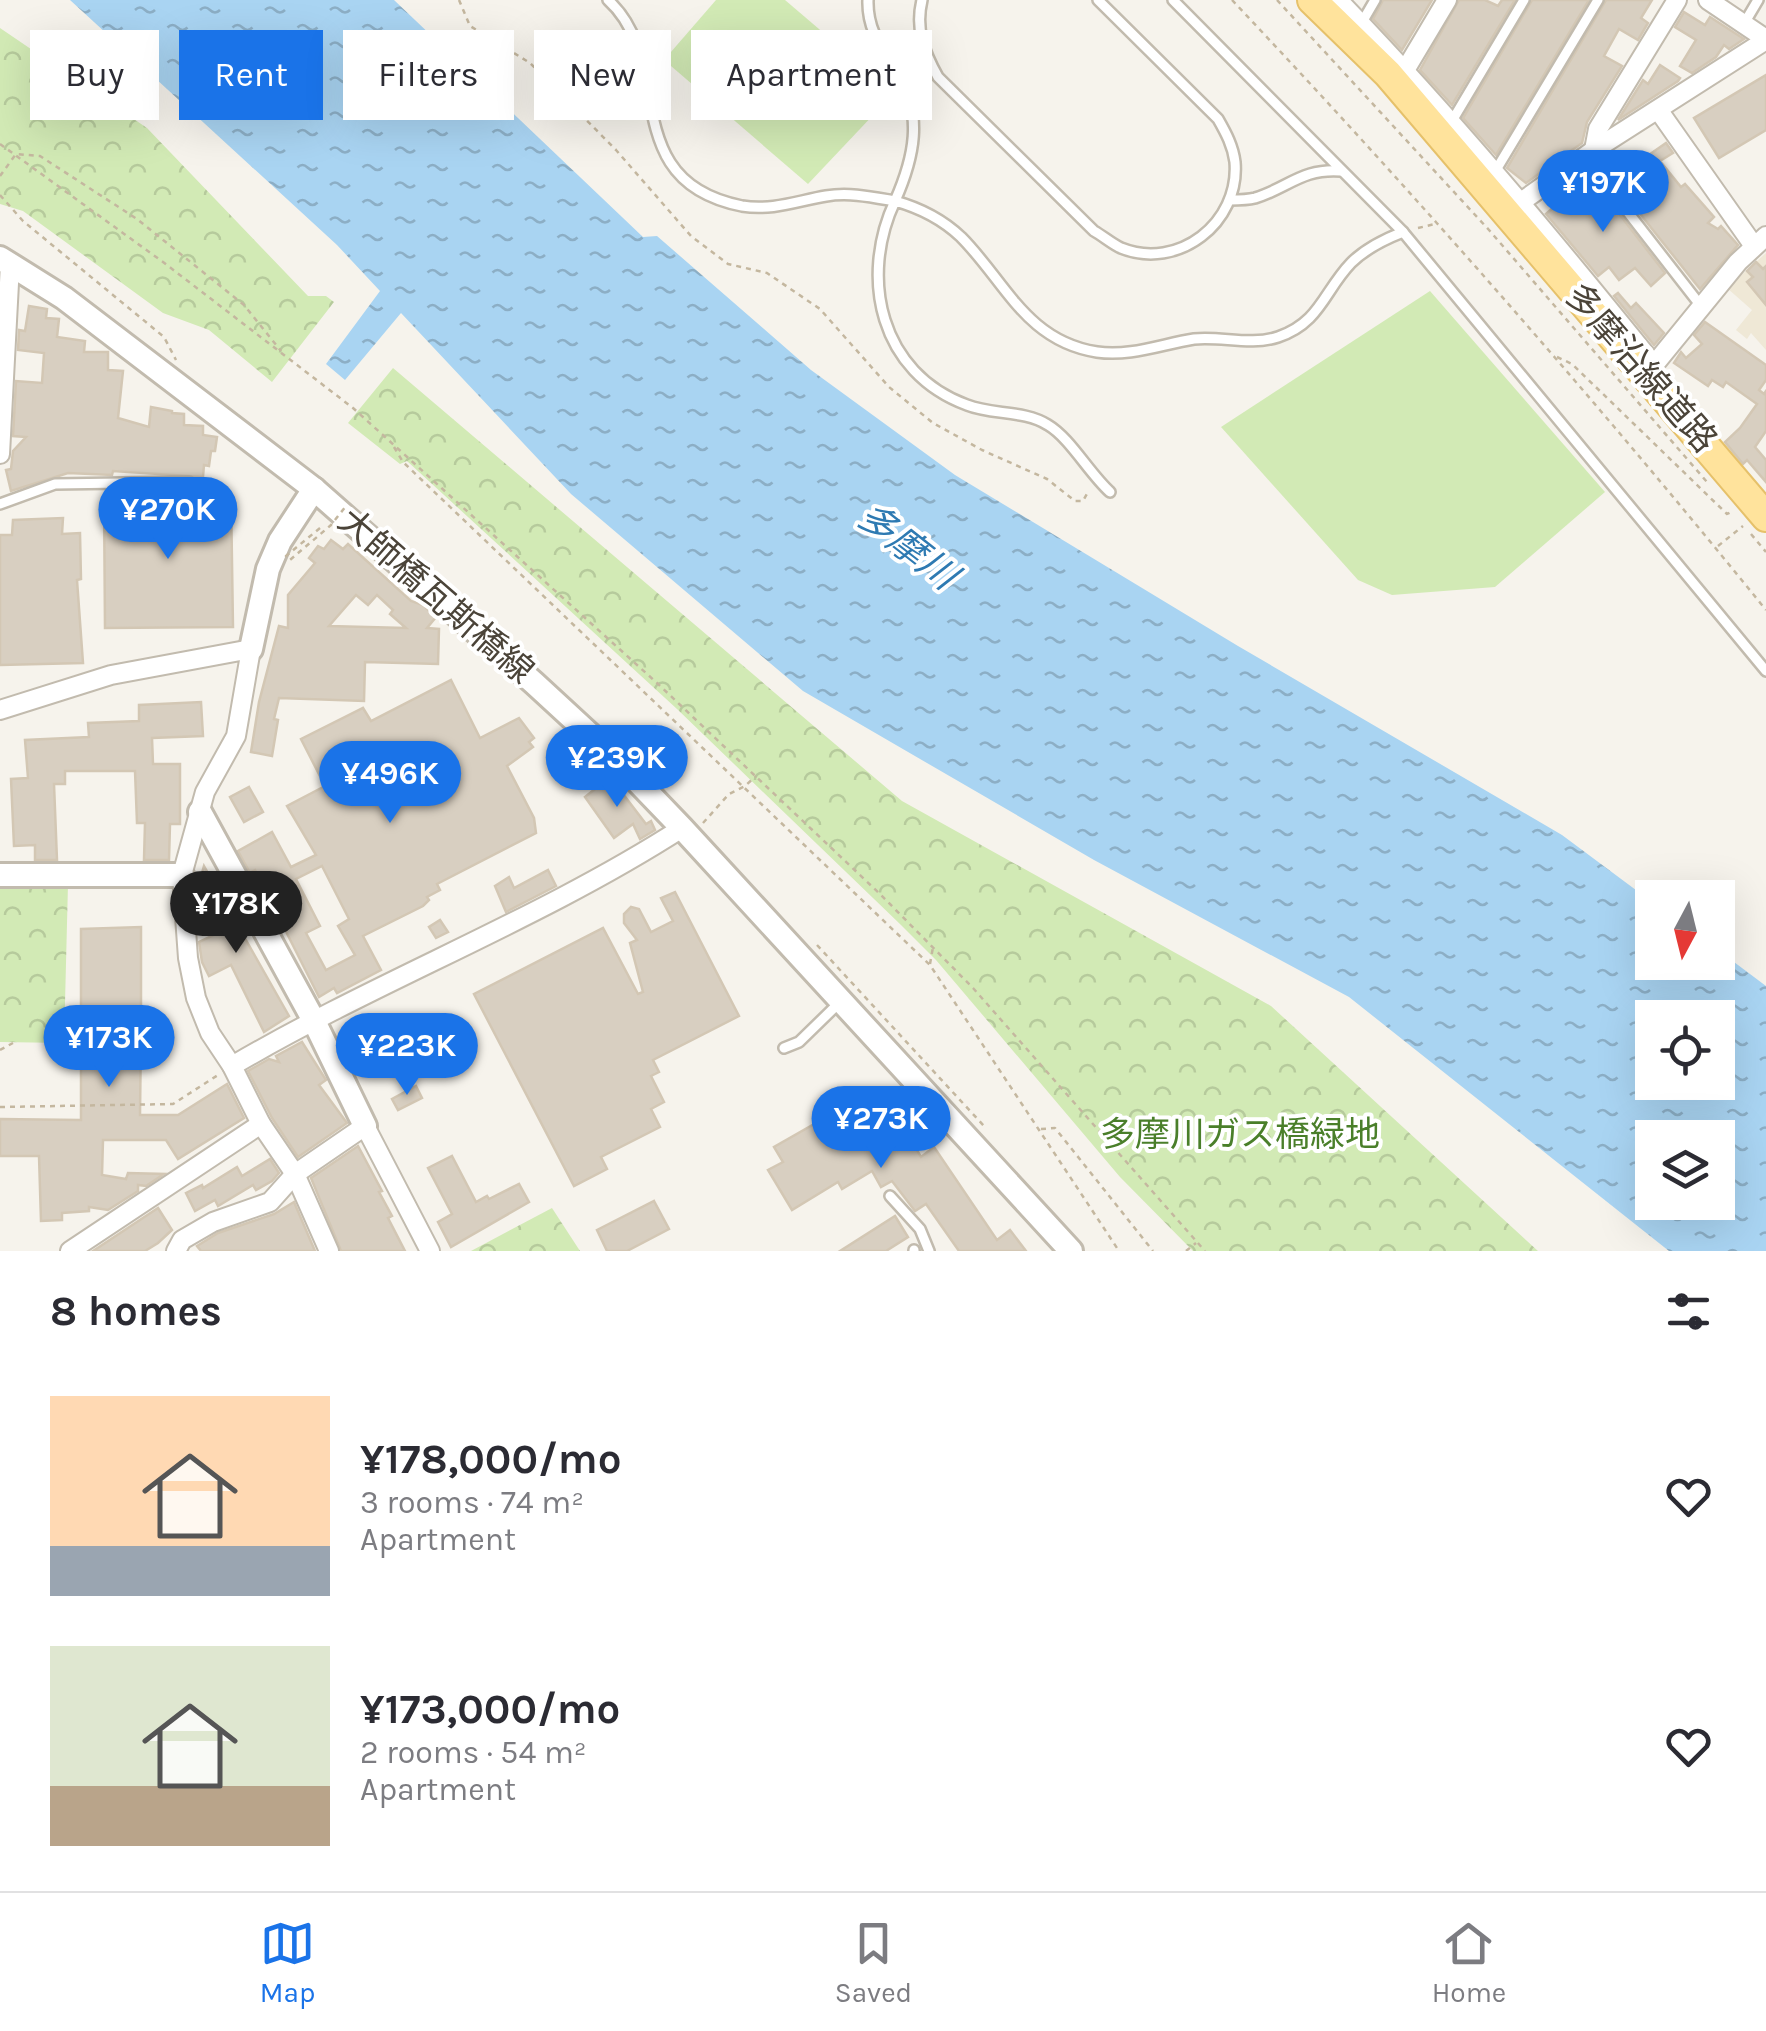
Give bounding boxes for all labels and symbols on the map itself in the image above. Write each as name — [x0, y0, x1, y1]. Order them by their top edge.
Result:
pin: ¥197K — [1533, 150, 1673, 235]
street label: 多摩沿線道路 — [1557, 275, 1725, 461]
pin: ¥270K — [98, 477, 238, 562]
water label: 多摩川 — [848, 493, 969, 601]
street label: 大師橋瓦斯橋線 — [330, 500, 542, 692]
pin: ¥239K — [547, 725, 687, 810]
pin: ¥496K — [320, 741, 460, 826]
pin: ¥178K — [166, 871, 306, 956]
north arrow — [1635, 880, 1735, 980]
pin: ¥173K — [39, 1005, 179, 1090]
pin: ¥223K — [337, 1013, 477, 1098]
pin: ¥273K — [811, 1086, 951, 1171]
park label: 多摩川ガス橋緑地 — [1100, 1114, 1380, 1155]

